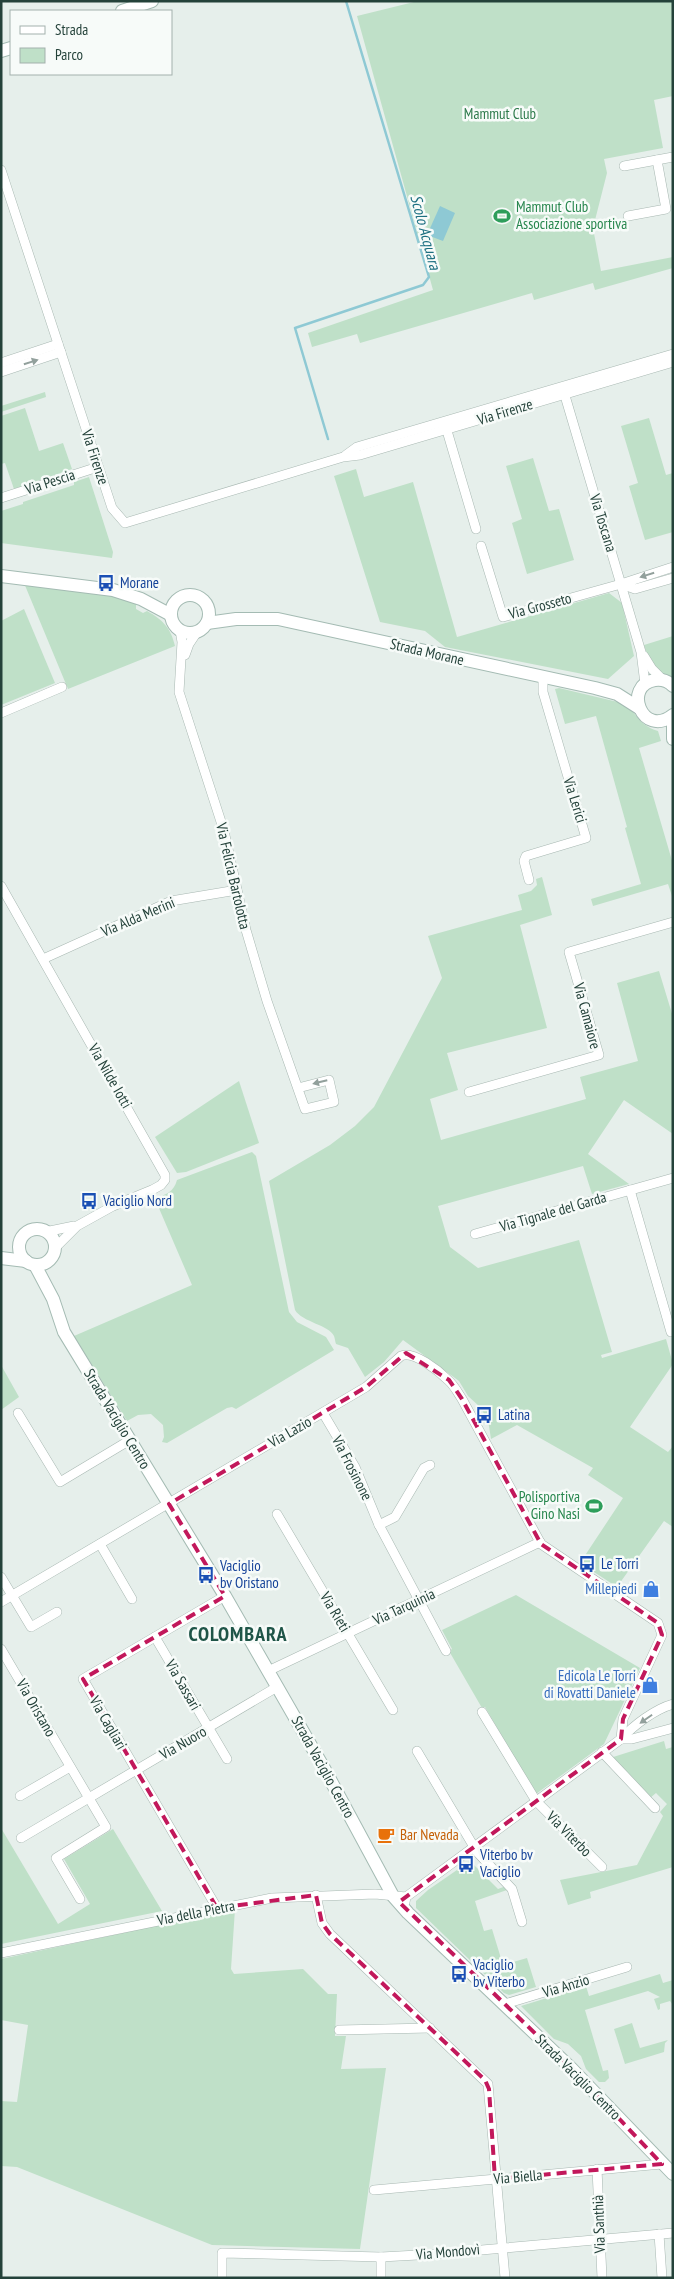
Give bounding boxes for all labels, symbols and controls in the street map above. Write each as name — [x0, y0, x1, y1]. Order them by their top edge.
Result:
legend — [10, 10, 172, 75]
text: Strada — [55, 20, 88, 39]
text: Parco — [55, 45, 83, 64]
park label: Mammut Club — [464, 104, 536, 123]
water label: Scolo Acquara — [406, 192, 446, 273]
place label: Mammut Club Associazione sportiva — [516, 197, 627, 233]
sports icon: Mammut Club Associazione sportiva — [492, 206, 512, 226]
one-way arrow — [24, 358, 39, 366]
street label: Via Firenze — [474, 394, 535, 429]
street label: Via Firenze — [77, 426, 113, 487]
street label: Via Pescia — [21, 465, 77, 499]
street label: Via Toscana — [585, 491, 621, 554]
one-way arrow — [639, 571, 654, 579]
bus stop icon: Morane — [96, 573, 116, 593]
place label: Morane — [120, 573, 159, 592]
street label: Via Grosseto — [505, 588, 573, 623]
street label: Strada Morane — [388, 634, 466, 669]
street label: Via Lerici — [559, 774, 591, 825]
street label: Via Felicia Bartolotta — [212, 820, 255, 931]
street label: Via Alda Merini — [97, 893, 178, 941]
street label: Via Camaiore — [569, 980, 605, 1051]
street label: Via Nilde Iotti — [84, 1039, 137, 1111]
one-way arrow — [312, 1078, 327, 1086]
street label: Via Tignale del Garda — [496, 1187, 608, 1236]
bus stop icon: Vaciglio Nord — [79, 1191, 99, 1211]
place label: Vaciglio Nord — [102, 1191, 172, 1210]
street label: Strada Vaciglio Centro — [80, 1365, 155, 1472]
bus stop icon: Latina — [474, 1405, 494, 1425]
place label: Latina — [498, 1405, 530, 1424]
street label: Via Lazio — [264, 1412, 315, 1452]
street label: Via Frosinone — [328, 1431, 377, 1503]
place label: Polisportiva Gino Nasi — [519, 1487, 580, 1523]
sports icon: Polisportiva Gino Nasi — [584, 1496, 604, 1516]
bus stop icon: Le Torri — [577, 1554, 597, 1574]
place label: Le Torri — [601, 1554, 639, 1573]
place label: Vaciglio bv Oristano — [219, 1556, 279, 1592]
bus stop icon: Vaciglio bv Oristano — [196, 1565, 216, 1585]
place label: Millepiedi — [585, 1579, 637, 1598]
shop icon: Millepiedi — [641, 1579, 661, 1599]
street label: Via Tarquinia — [369, 1584, 438, 1630]
street label: Via Rieti — [316, 1587, 355, 1635]
district label: COLOMBARA — [188, 1621, 288, 1647]
street label: Via Sassari — [161, 1655, 205, 1713]
place label: Edicola Le Torri di Rovatti Daniele — [544, 1666, 636, 1702]
street label: Via Oristano — [12, 1675, 60, 1740]
shop icon: Edicola Le Torri di Rovatti Daniele — [640, 1675, 660, 1695]
street label: Via Cagliari — [85, 1692, 131, 1753]
street label: Strada Vaciglio Centro — [288, 1712, 359, 1821]
one-way arrow — [639, 1714, 652, 1724]
street label: Via Nuoro — [155, 1722, 210, 1764]
street label: Via Viterbo — [542, 1806, 596, 1860]
cafe icon: Bar Nevada — [376, 1825, 396, 1845]
place label: Bar Nevada — [400, 1825, 459, 1844]
place label: Viterbo bv Vaciglio — [479, 1845, 533, 1881]
bus stop icon: Viterbo bv Vaciglio — [456, 1854, 476, 1874]
street label: Via della Pietra — [154, 1896, 236, 1930]
place label: Vaciglio bv Viterbo — [472, 1955, 525, 1991]
bus stop icon: Vaciglio bv Viterbo — [449, 1964, 469, 1984]
street label: Via Anzio — [539, 1969, 591, 2002]
street label: Strada Vaciglio Centro — [531, 2030, 625, 2124]
street label: Via Biella — [492, 2165, 543, 2188]
street label: Via Santhià — [588, 2195, 609, 2255]
street label: Via Mondovì — [414, 2239, 481, 2264]

